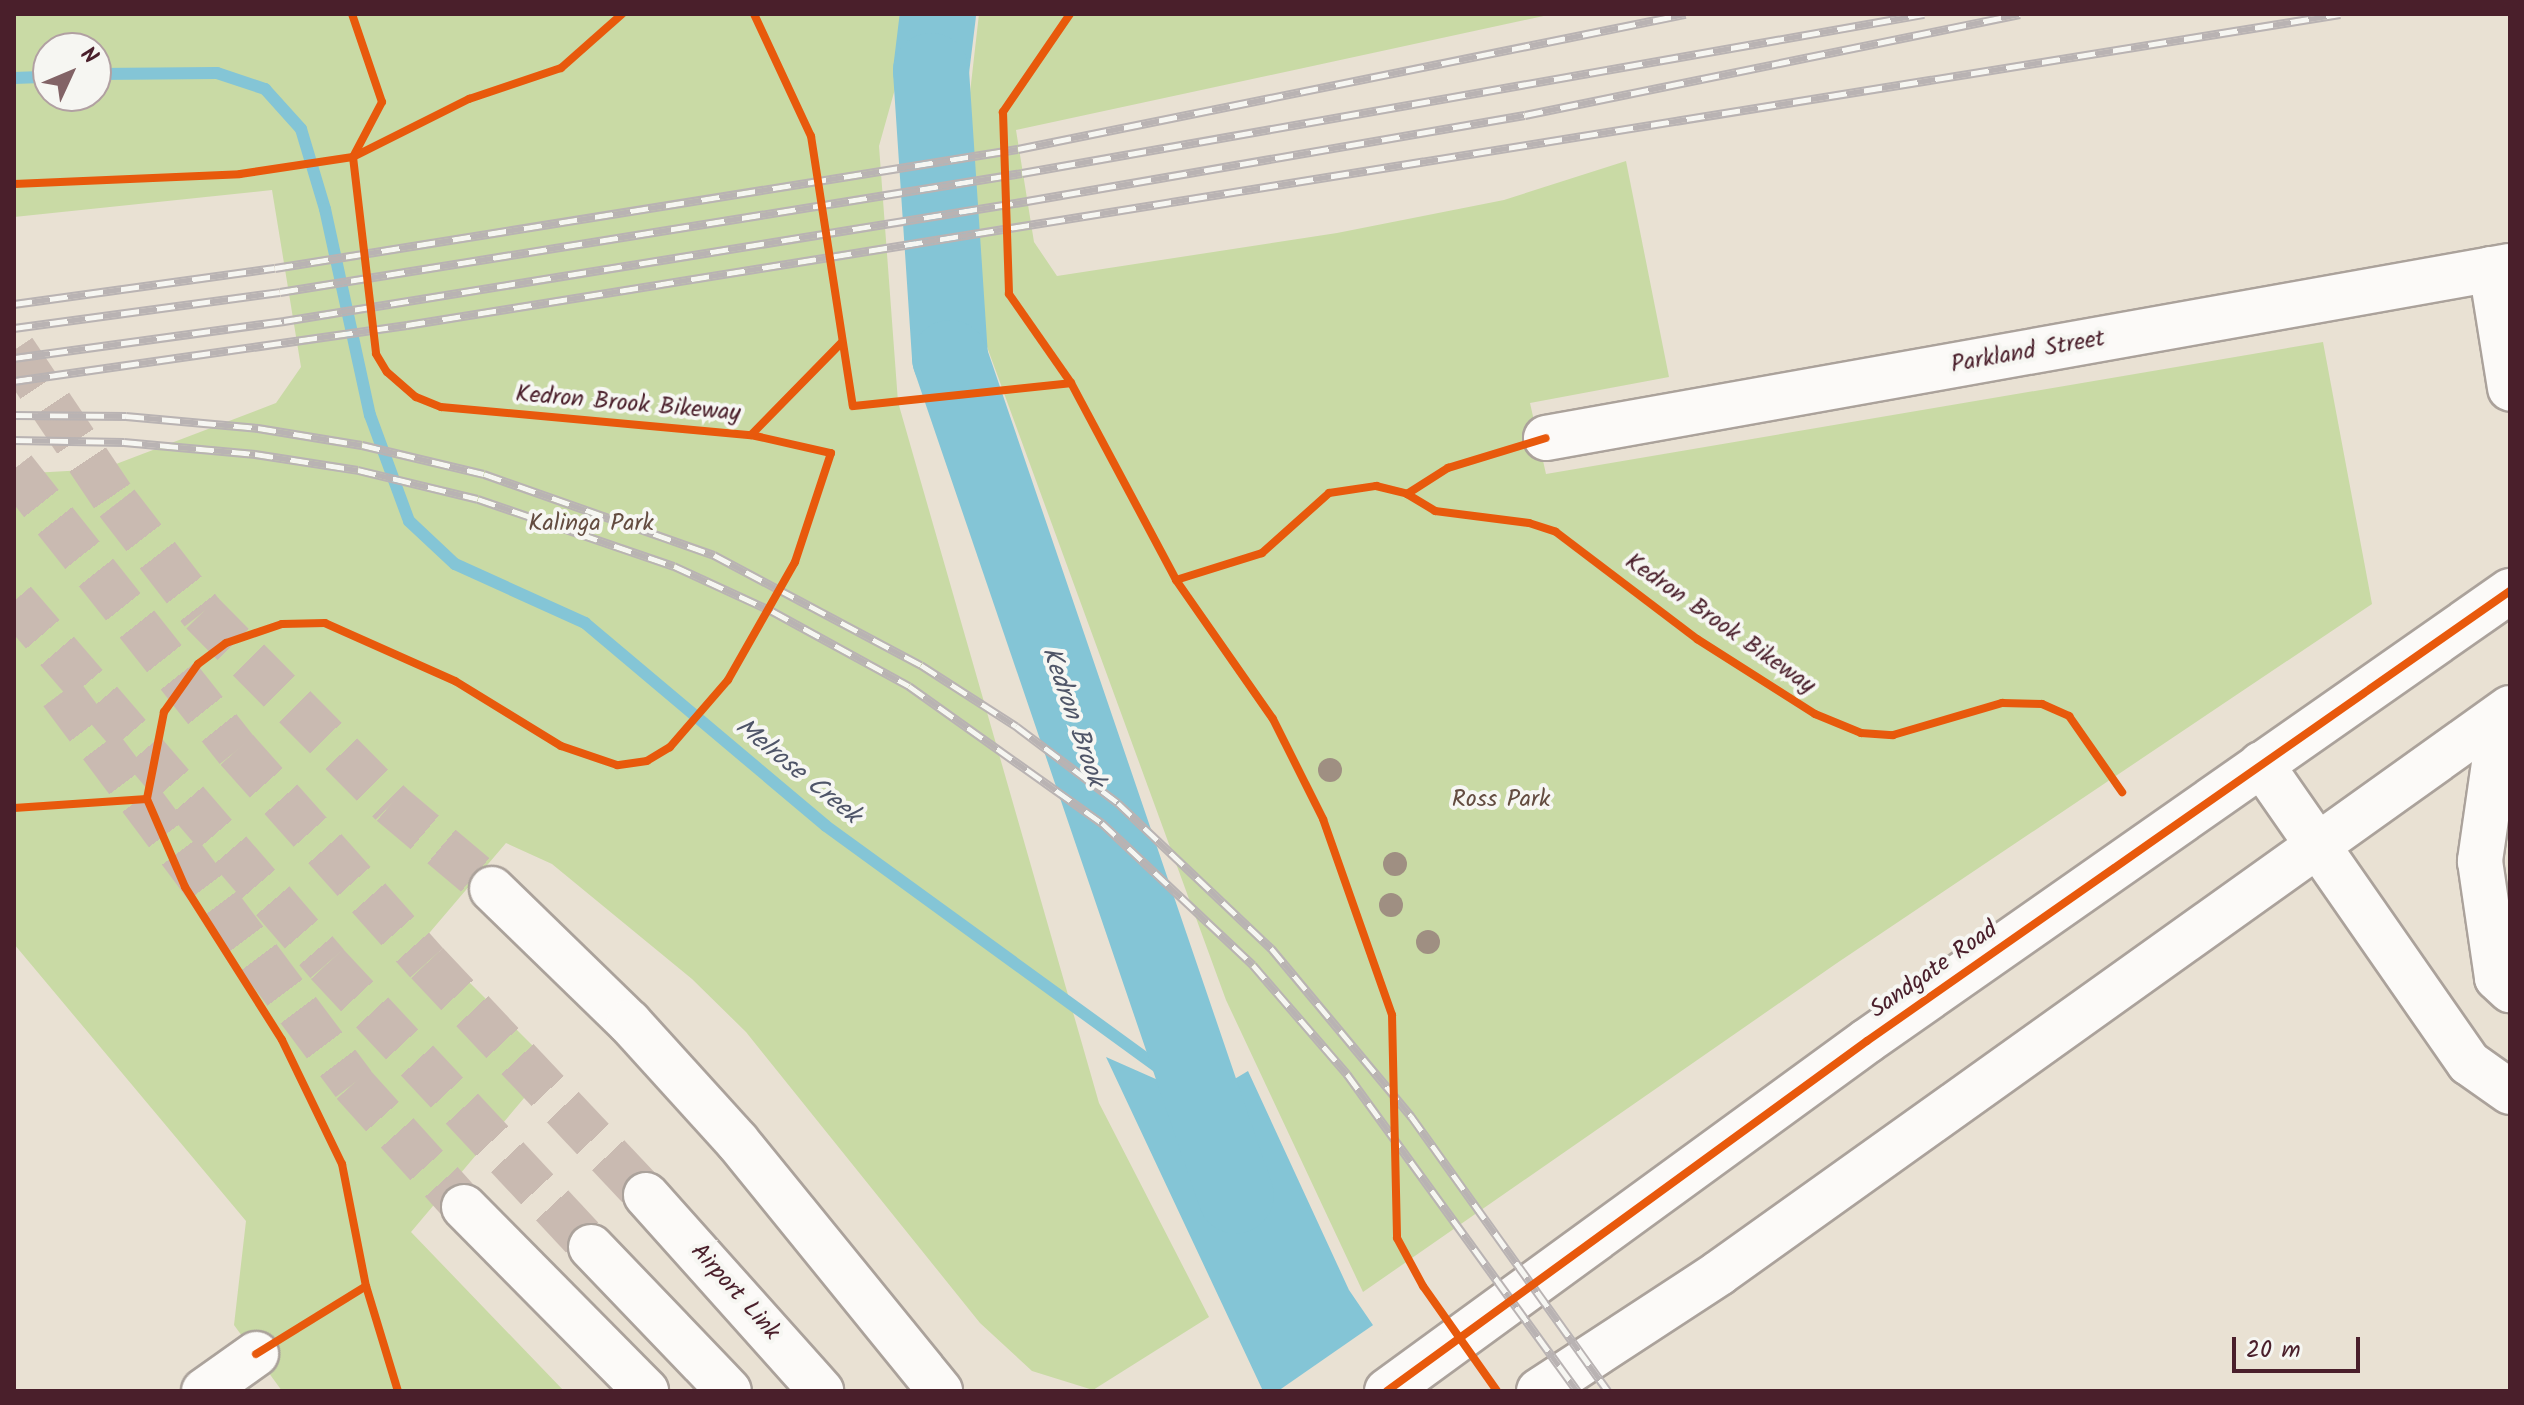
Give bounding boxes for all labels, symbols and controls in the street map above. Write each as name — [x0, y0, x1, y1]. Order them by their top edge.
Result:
north arrow — [32, 32, 112, 112]
text: N — [71, 39, 106, 74]
street label: Parkland Street — [1949, 324, 2107, 380]
street label: Kedron Brook Bikeway — [514, 380, 742, 428]
park label: Kalinga Park — [528, 510, 654, 538]
street label: Kedron Brook Bikeway — [1619, 547, 1821, 701]
water label: Kedron Brook — [1034, 643, 1110, 791]
water label: Melrose Creek — [728, 712, 866, 832]
park label: Ross Park — [1452, 786, 1550, 814]
street label: Sandgate Road — [1865, 915, 2003, 1025]
street label: Airport Link — [684, 1238, 786, 1346]
scale bar — [2236, 1321, 2364, 1371]
text: 20 m — [2246, 1331, 2301, 1370]

